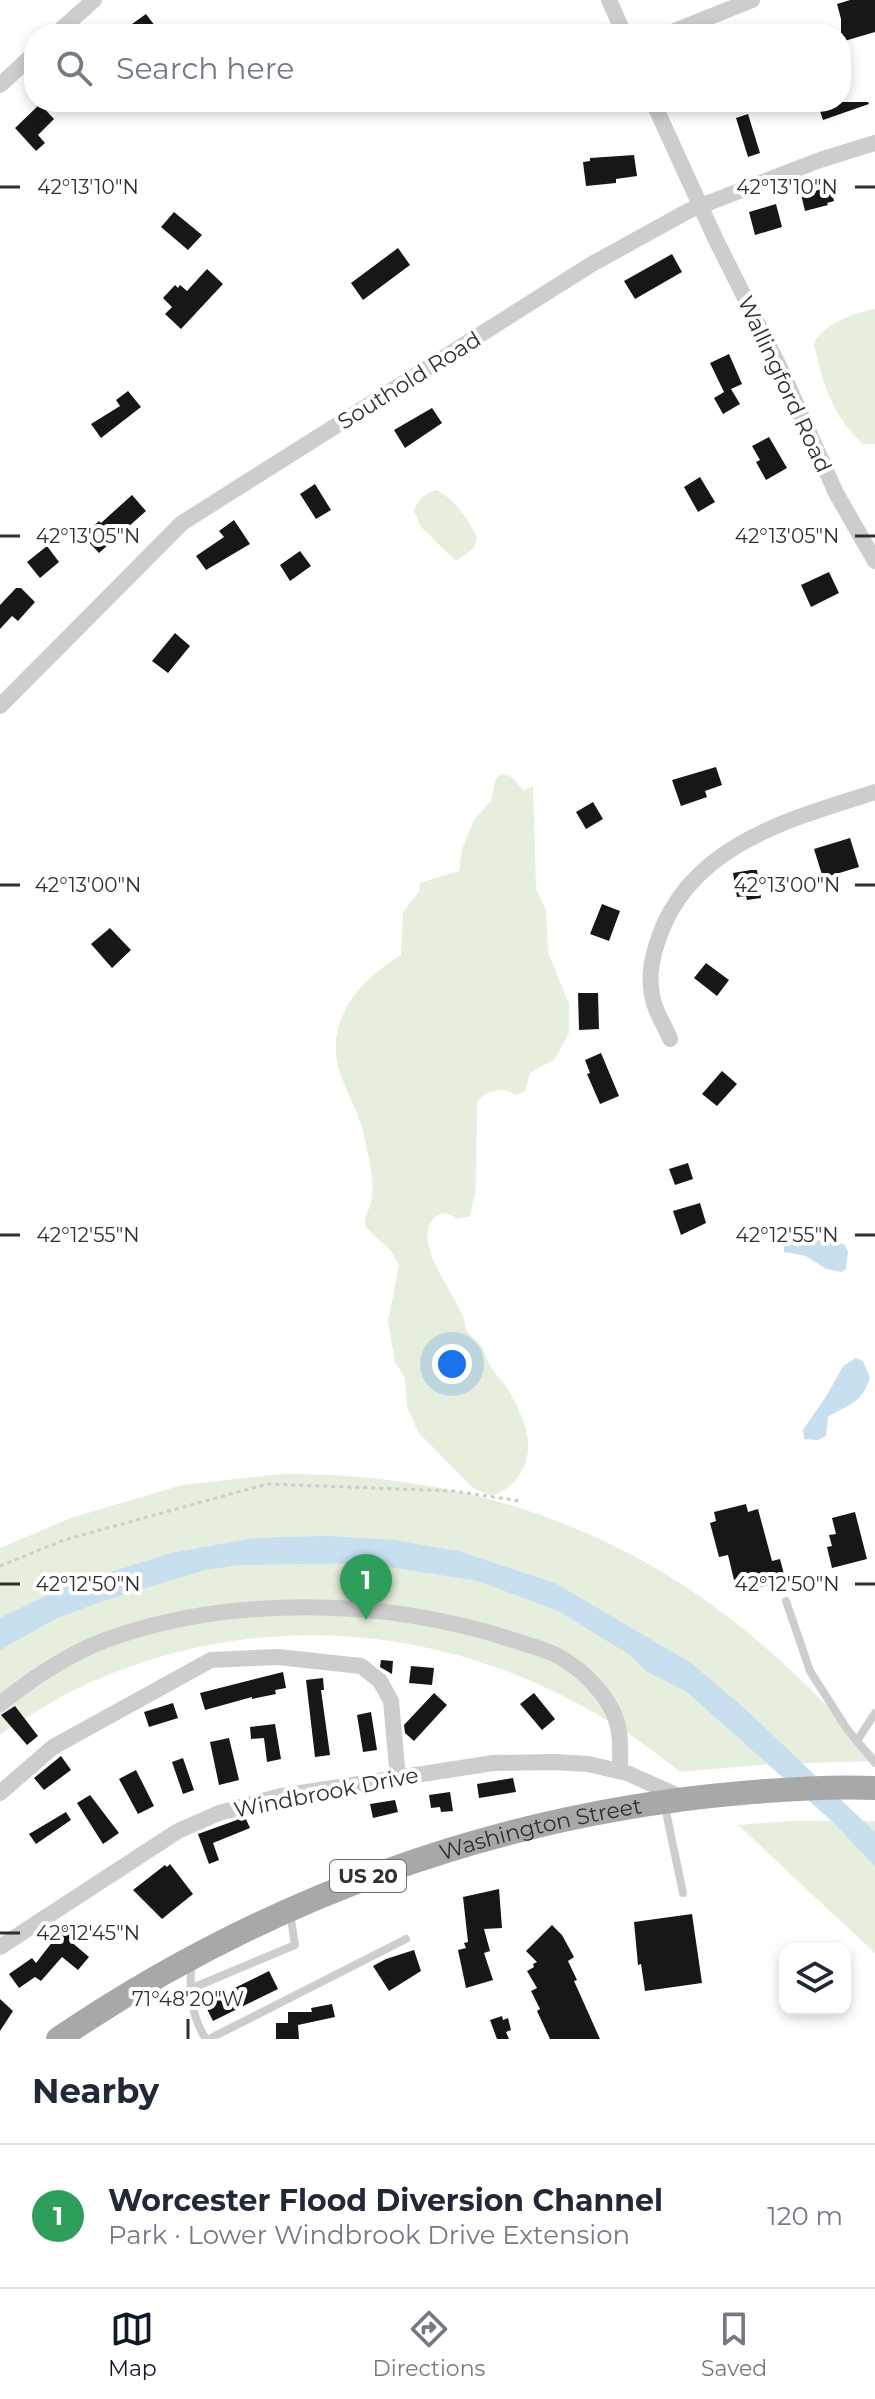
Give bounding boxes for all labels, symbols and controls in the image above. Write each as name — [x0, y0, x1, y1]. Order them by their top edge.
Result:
search box — [24, 24, 851, 112]
icon: search — [52, 46, 96, 90]
text: Search here — [116, 50, 294, 87]
text: 42°13'10"N — [37, 175, 139, 199]
text: 42°13'10"N — [736, 175, 838, 199]
street label: Wallingford Road — [732, 292, 837, 477]
street label: Southold Road — [333, 326, 486, 435]
text: 42°13'05"N — [36, 524, 140, 548]
text: 42°13'05"N — [735, 524, 839, 548]
text: 42°13'00"N — [35, 873, 141, 897]
text: 42°13'00"N — [734, 873, 840, 897]
text: 42°12'55"N — [37, 1223, 139, 1247]
text: 42°12'55"N — [736, 1223, 838, 1247]
your location — [432, 1344, 472, 1384]
pin: 1 — [340, 1554, 392, 1620]
text: 42°12'50"N — [36, 1572, 140, 1596]
text: 42°12'50"N — [735, 1572, 839, 1596]
street label: Windbrook Drive — [232, 1761, 421, 1824]
street label: Washington Street — [436, 1792, 644, 1866]
road number: US 20 — [330, 1860, 406, 1892]
text: 42°12'45"N — [36, 1921, 140, 1945]
map controls — [779, 1943, 851, 2015]
button: layers — [779, 1943, 851, 2015]
text: 71°48'20"W — [132, 1987, 244, 2011]
text: Nearby — [32, 2070, 159, 2112]
text: Worcester Flood Diversion Channel — [108, 2182, 663, 2219]
text: 1 — [53, 2200, 63, 2232]
text: 120 m — [767, 2200, 843, 2232]
text: Park · Lower Windbrook Drive Extension — [108, 2219, 630, 2251]
tab: Map — [108, 2307, 157, 2382]
tab: Directions — [373, 2307, 485, 2382]
tab: Saved — [701, 2307, 767, 2382]

